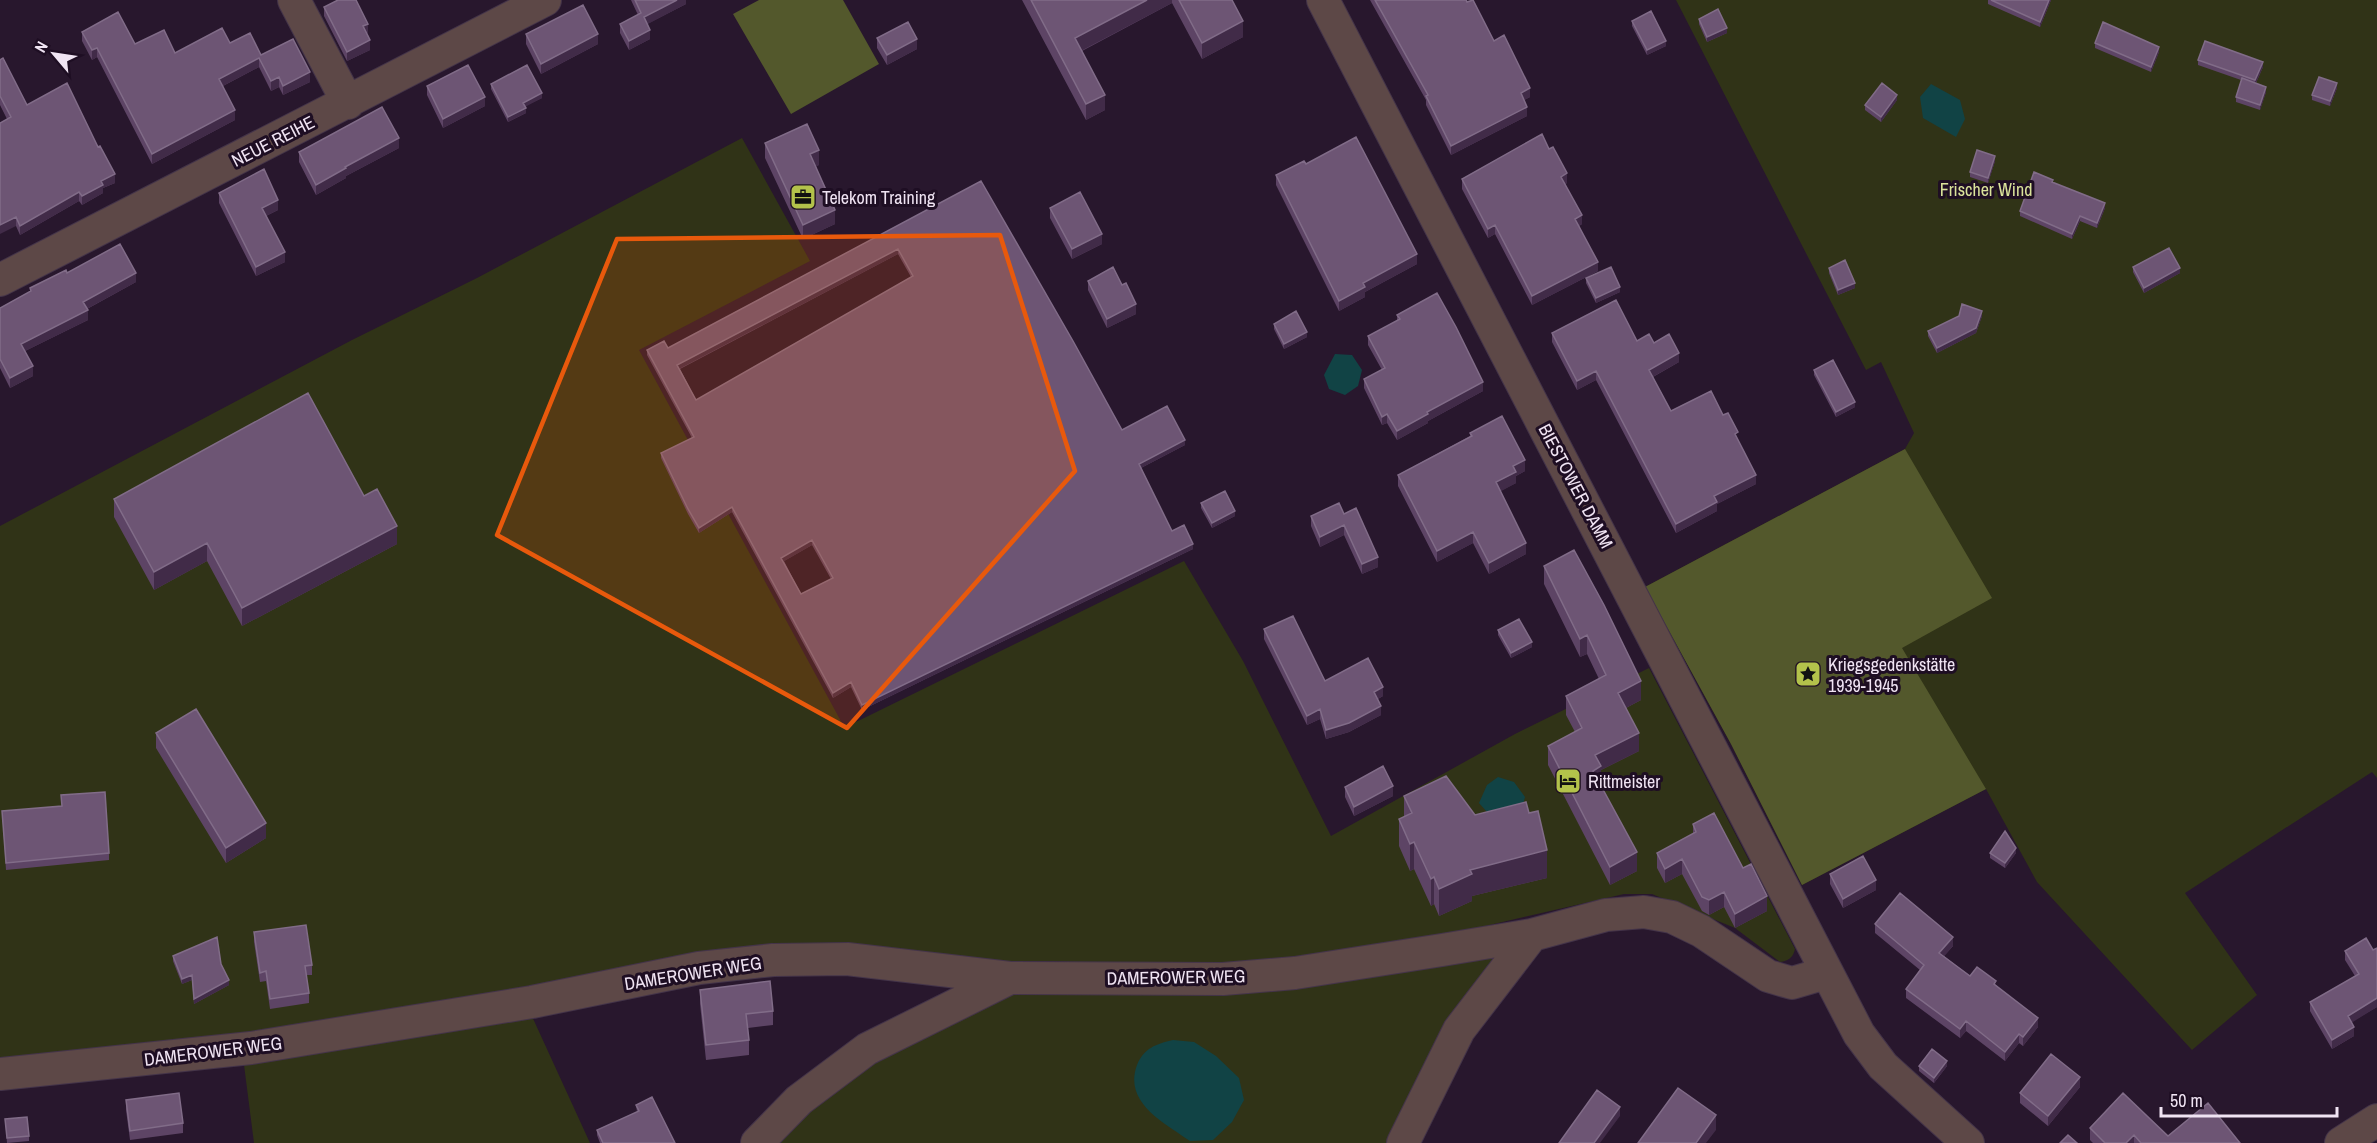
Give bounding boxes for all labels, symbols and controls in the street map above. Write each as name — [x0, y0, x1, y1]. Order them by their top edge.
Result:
north arrow — [24, 24, 84, 84]
text: N — [29, 37, 53, 56]
street label: NEUE REIHE — [227, 109, 319, 173]
park label: Frischer Wind — [1940, 177, 2032, 202]
office icon: Telekom Training — [788, 182, 818, 212]
place label: Telekom Training — [822, 185, 936, 210]
street label: BIESTOWER DAMM — [1533, 419, 1619, 553]
place label: Kriegsgedenkstätte 1939-1945 — [1828, 652, 1955, 698]
place icon: Kriegsgedenkstätte 1939-1945 — [1793, 659, 1823, 689]
hotel icon: Rittmeister — [1553, 766, 1583, 796]
place label: Rittmeister — [1588, 769, 1660, 794]
street label: DAMEROWER WEG — [623, 950, 763, 996]
street label: DAMEROWER WEG — [1106, 963, 1246, 991]
street label: DAMEROWER WEG — [143, 1030, 283, 1072]
scale bar — [2161, 1080, 2336, 1118]
text: 50 m — [2170, 1088, 2203, 1113]

